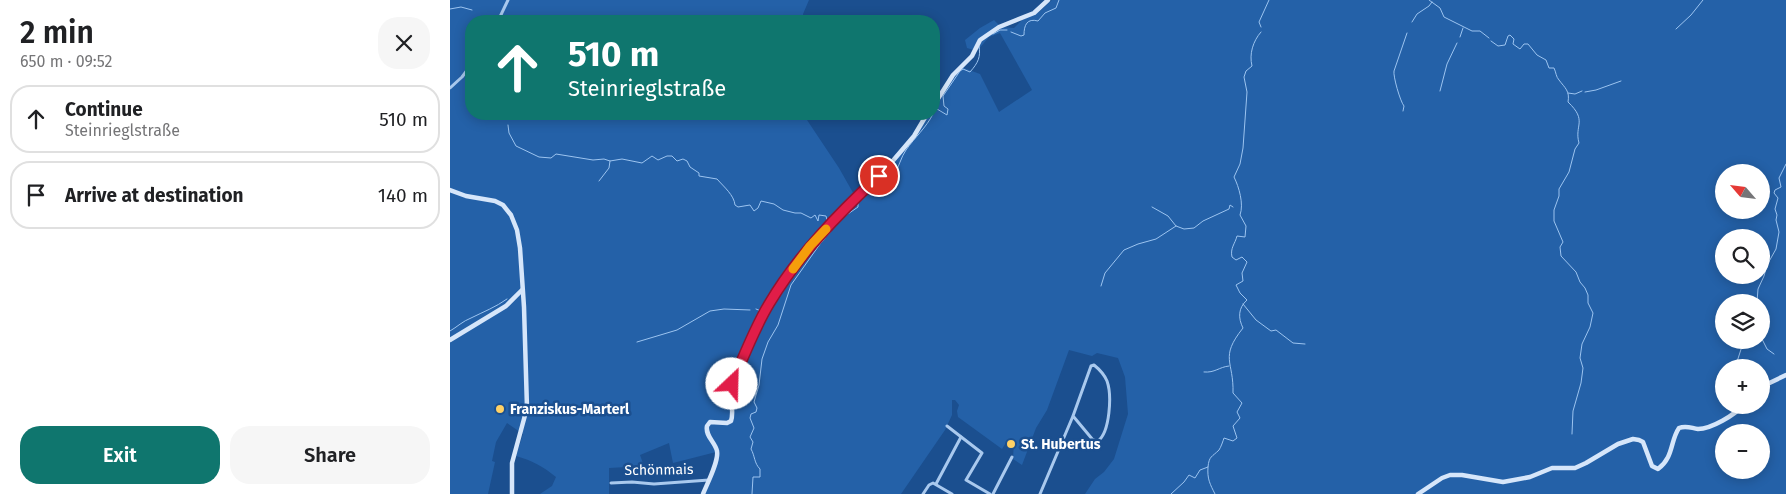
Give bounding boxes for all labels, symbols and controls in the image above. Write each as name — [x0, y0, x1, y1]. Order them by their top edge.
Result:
text: 2 min — [20, 15, 94, 51]
button: close — [378, 17, 430, 69]
text: 510 m — [568, 33, 659, 75]
icon: ahead — [485, 35, 550, 100]
text: 650 m · 09:52 — [20, 52, 112, 71]
text: Steinrieglstraße — [568, 75, 726, 102]
text: Continue — [65, 98, 143, 121]
icon: ahead — [22, 105, 50, 133]
text: 510 m — [379, 108, 428, 131]
text: Steinrieglstraße — [65, 121, 180, 140]
pin — [858, 155, 900, 197]
icon: arrive — [865, 162, 893, 190]
north arrow — [1715, 164, 1770, 219]
map controls — [1715, 164, 1770, 479]
icon: arrive — [22, 181, 50, 209]
text: Arrive at destination — [65, 184, 244, 207]
text: 140 m — [378, 184, 428, 207]
button: search — [1715, 229, 1770, 284]
button: layers — [1715, 294, 1770, 349]
position arrow — [705, 357, 757, 409]
button: + — [1715, 359, 1770, 414]
place label: Franziskus-Marterl — [510, 401, 630, 418]
marker: Franziskus-Marterl — [494, 403, 506, 415]
button: − — [1715, 424, 1770, 479]
button: Exit — [20, 426, 220, 484]
button: Share — [230, 426, 430, 484]
place label: St. Hubertus — [1021, 436, 1101, 453]
marker: St. Hubertus — [1005, 438, 1017, 450]
street label: Schönmais — [624, 461, 694, 479]

